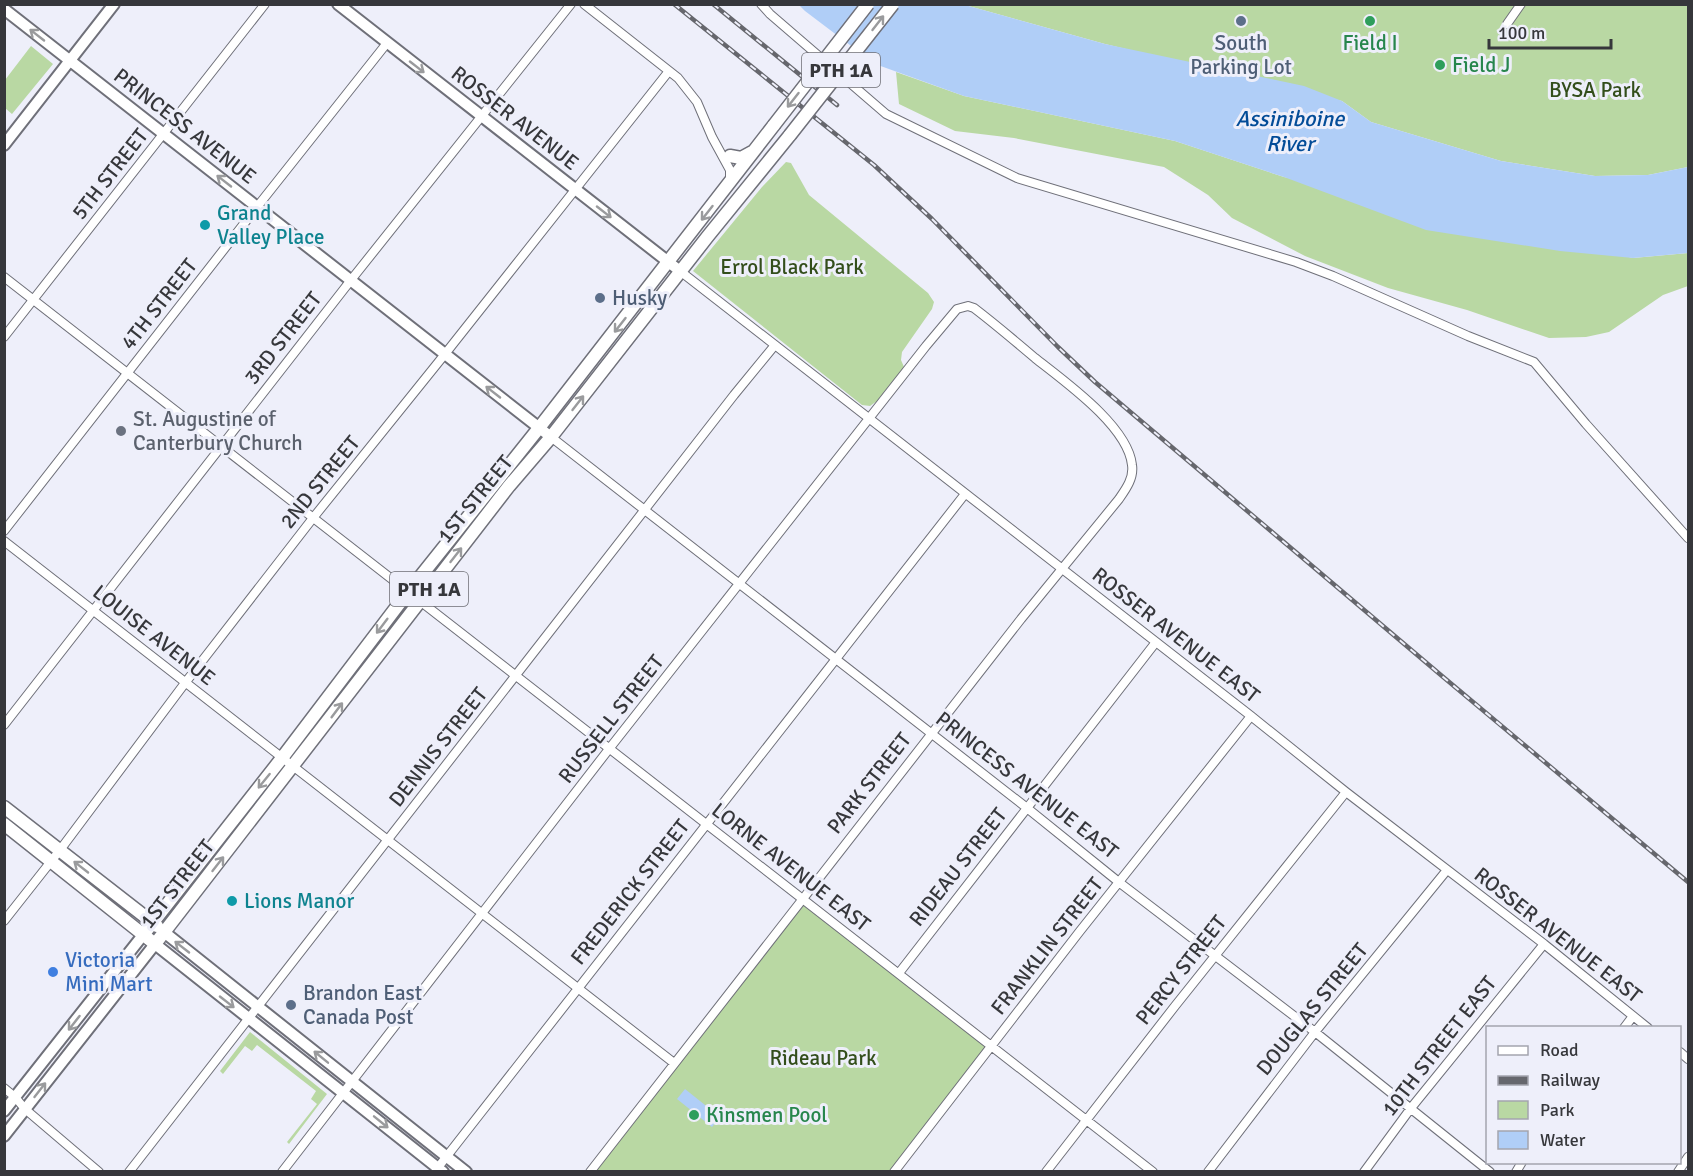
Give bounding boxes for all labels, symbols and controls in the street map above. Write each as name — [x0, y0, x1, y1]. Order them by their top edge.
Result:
scale bar — [1489, 12, 1610, 50]
marker: South Parking Lot — [1234, 14, 1248, 28]
marker: Field I — [1363, 14, 1377, 28]
one-way arrow — [871, 16, 884, 32]
text: 100 m — [1498, 22, 1545, 44]
one-way arrow — [30, 29, 46, 42]
place label: South Parking Lot — [1190, 30, 1292, 80]
place label: Field I — [1342, 30, 1398, 56]
place label: Field J — [1452, 52, 1510, 78]
road number: PTH 1A — [802, 53, 880, 87]
marker: Field J — [1433, 58, 1447, 72]
one-way arrow — [409, 60, 425, 73]
street label: ROSSER AVENUE — [446, 60, 584, 176]
street label: PRINCESS AVENUE — [109, 62, 261, 190]
park label: BYSA Park — [1549, 77, 1641, 103]
one-way arrow — [787, 92, 800, 108]
water label: Assiniboine River — [1236, 105, 1345, 157]
street label: 5TH STREET — [66, 123, 154, 225]
one-way arrow — [216, 175, 232, 188]
place label: Grand Valley Place — [217, 200, 324, 250]
one-way arrow — [700, 205, 713, 221]
one-way arrow — [596, 206, 612, 218]
marker: Grand Valley Place — [198, 218, 212, 232]
street label: 4TH STREET — [115, 253, 203, 355]
park label: Errol Black Park — [720, 254, 864, 280]
place label: Husky — [612, 285, 667, 311]
street label: 3RD STREET — [239, 286, 328, 389]
marker: Husky — [593, 291, 607, 305]
one-way arrow — [613, 317, 626, 333]
one-way arrow — [486, 386, 502, 398]
one-way arrow — [571, 395, 584, 411]
place label: St. Augustine of Canterbury Church — [133, 406, 303, 456]
marker: St. Augustine of Canterbury Church — [114, 424, 128, 438]
street label: 2ND STREET — [275, 430, 366, 534]
street label: 1ST STREET — [432, 449, 519, 548]
one-way arrow — [449, 547, 462, 563]
street label: ROSSER AVENUE EAST — [1087, 562, 1265, 709]
road number: PTH 1A — [390, 572, 468, 606]
street label: LOUISE AVENUE — [87, 579, 221, 691]
one-way arrow — [376, 618, 388, 634]
street label: RUSSELL STREET — [553, 649, 670, 788]
street label: DENNIS STREET — [383, 681, 493, 812]
one-way arrow — [331, 702, 343, 718]
street label: PRINCESS AVENUE EAST — [931, 706, 1124, 865]
street label: PARK STREET — [821, 727, 917, 839]
one-way arrow — [257, 773, 270, 789]
street label: LORNE AVENUE EAST — [706, 797, 876, 937]
street label: RIDEAU STREET — [904, 802, 1013, 932]
street label: FREDERICK STREET — [565, 813, 695, 970]
street label: 1ST STREET — [134, 834, 220, 934]
one-way arrow — [211, 856, 224, 872]
one-way arrow — [74, 860, 90, 873]
street label: ROSSER AVENUE EAST — [1469, 862, 1647, 1009]
street label: FRANKLIN STREET — [985, 872, 1109, 1020]
place label: Lions Manor — [244, 888, 354, 914]
marker: Lions Manor — [225, 894, 239, 908]
street label: PERCY STREET — [1130, 909, 1232, 1030]
street label: DOUGLAS STREET — [1251, 937, 1374, 1080]
one-way arrow — [174, 940, 190, 953]
place label: Victoria Mini Mart — [65, 947, 153, 997]
marker: Victoria Mini Mart — [46, 965, 60, 979]
street label: 10TH STREET EAST — [1376, 970, 1502, 1121]
place label: Brandon East Canada Post — [303, 980, 422, 1030]
one-way arrow — [219, 995, 235, 1008]
marker: Brandon East Canada Post — [284, 998, 298, 1012]
one-way arrow — [67, 1015, 80, 1031]
legend — [1486, 1026, 1681, 1164]
text: Road — [1540, 1039, 1579, 1061]
park label: Rideau Park — [769, 1045, 877, 1071]
one-way arrow — [314, 1050, 330, 1063]
text: Railway — [1540, 1069, 1601, 1091]
one-way arrow — [34, 1082, 47, 1098]
text: Park — [1540, 1099, 1575, 1121]
place label: Kinsmen Pool — [706, 1102, 828, 1128]
marker: Kinsmen Pool — [687, 1108, 701, 1122]
one-way arrow — [373, 1115, 389, 1128]
text: Water — [1540, 1129, 1586, 1151]

